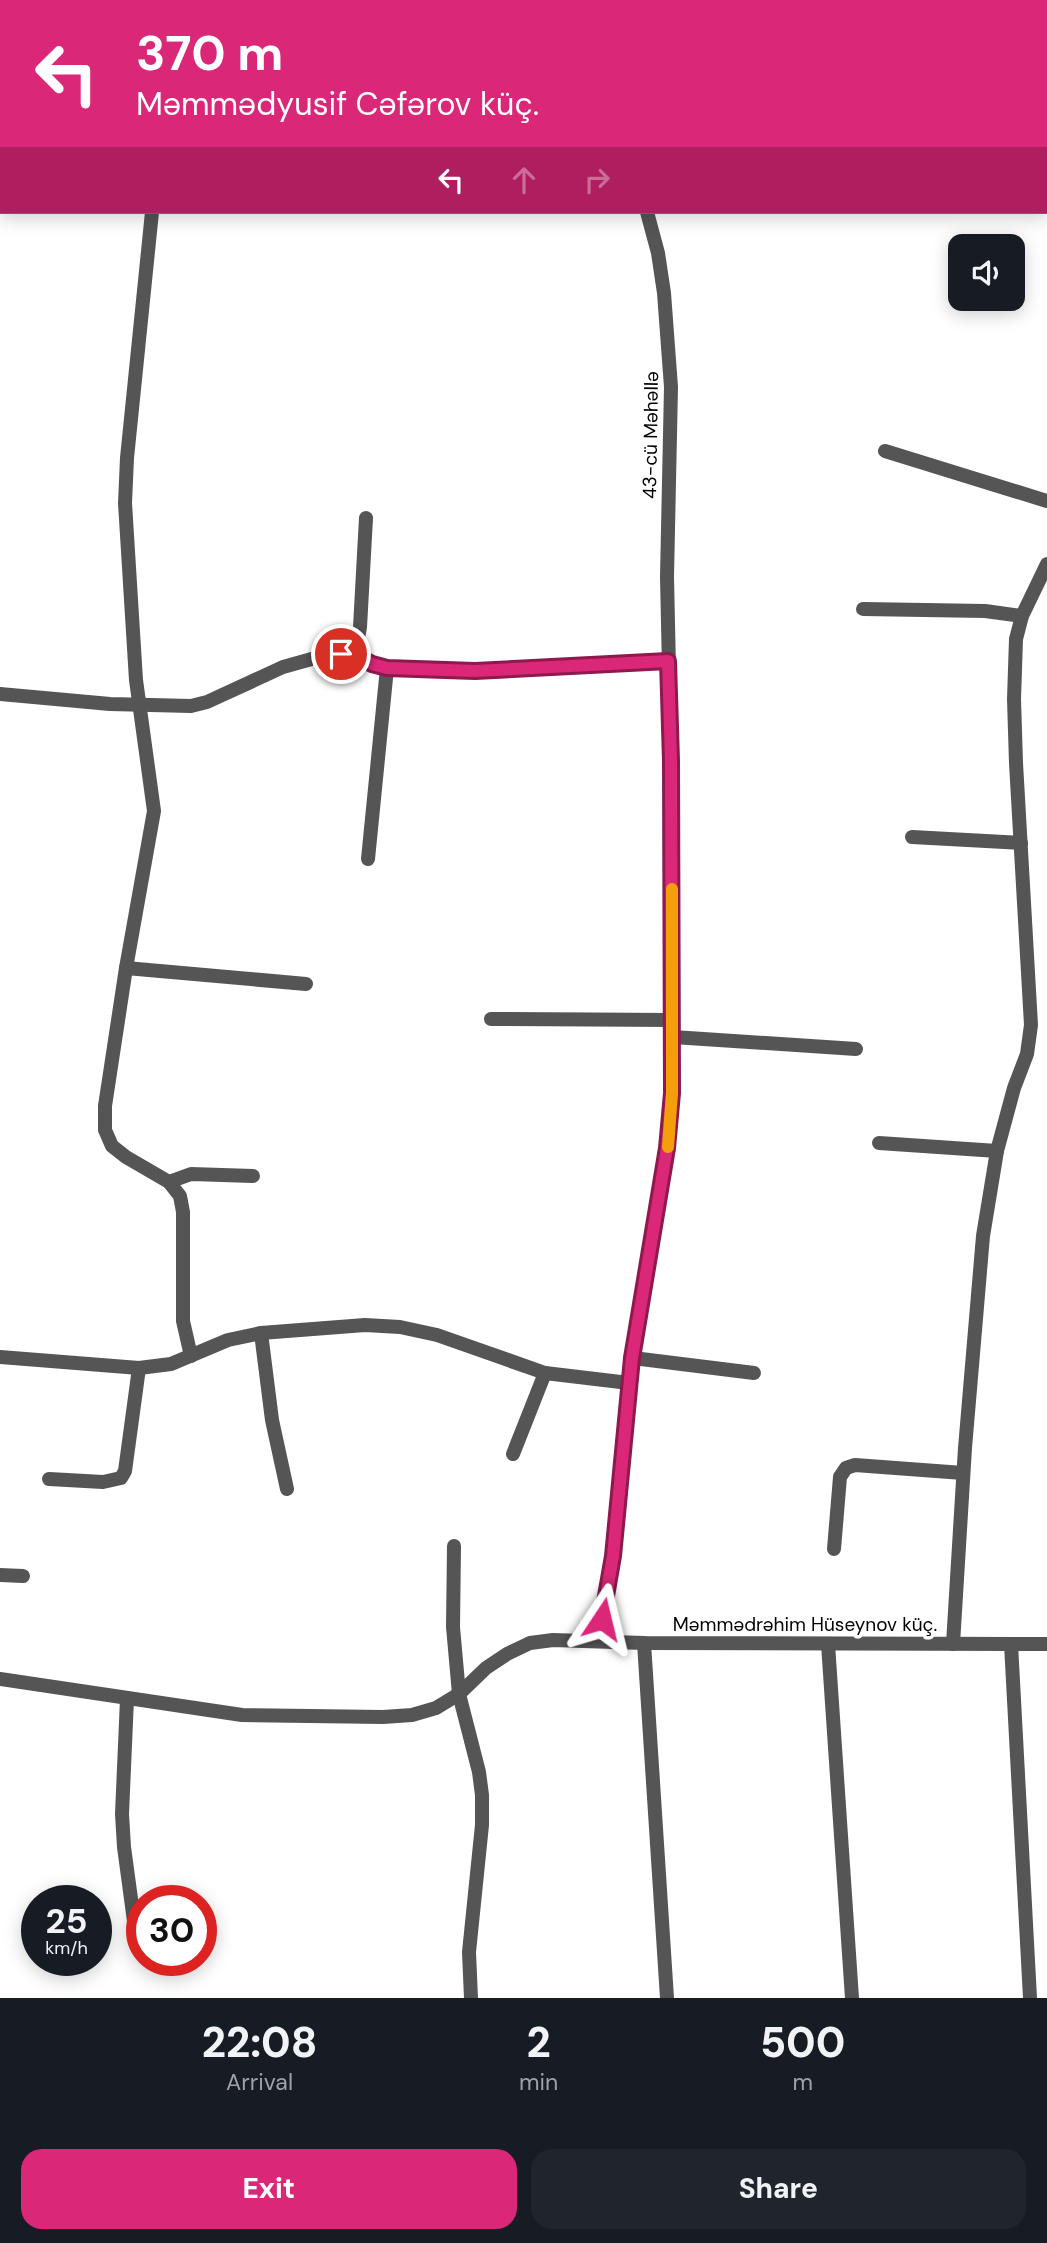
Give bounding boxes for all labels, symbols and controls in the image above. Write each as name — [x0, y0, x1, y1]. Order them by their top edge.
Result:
text: 370 m — [136, 21, 283, 85]
icon: left — [21, 28, 112, 119]
text: Məmmədyusif Cəfərov küç. — [136, 83, 539, 125]
icon: left — [432, 161, 470, 199]
icon: ahead — [505, 161, 543, 199]
icon: right — [578, 161, 616, 199]
map controls — [948, 234, 1025, 311]
button: sound — [948, 234, 1025, 311]
street label: 43-cü Məhəllə — [637, 371, 664, 499]
pin — [311, 624, 371, 684]
icon: arrive — [322, 635, 360, 673]
position arrow — [565, 1582, 639, 1656]
street label: Məmmədrəhim Hüseynov küç. — [673, 1612, 937, 1637]
speed limit sign: 30 — [126, 1885, 217, 1976]
text: 25 — [46, 1898, 87, 1944]
text: km/h — [45, 1936, 88, 1960]
text: 22:08 — [202, 2015, 317, 2070]
text: 2 — [527, 2015, 551, 2070]
text: 500 — [760, 2015, 845, 2070]
text: Arrival — [226, 2067, 293, 2097]
text: min — [519, 2067, 558, 2097]
text: m — [792, 2067, 813, 2097]
button: Exit — [21, 2149, 517, 2229]
button: Share — [531, 2149, 1026, 2229]

